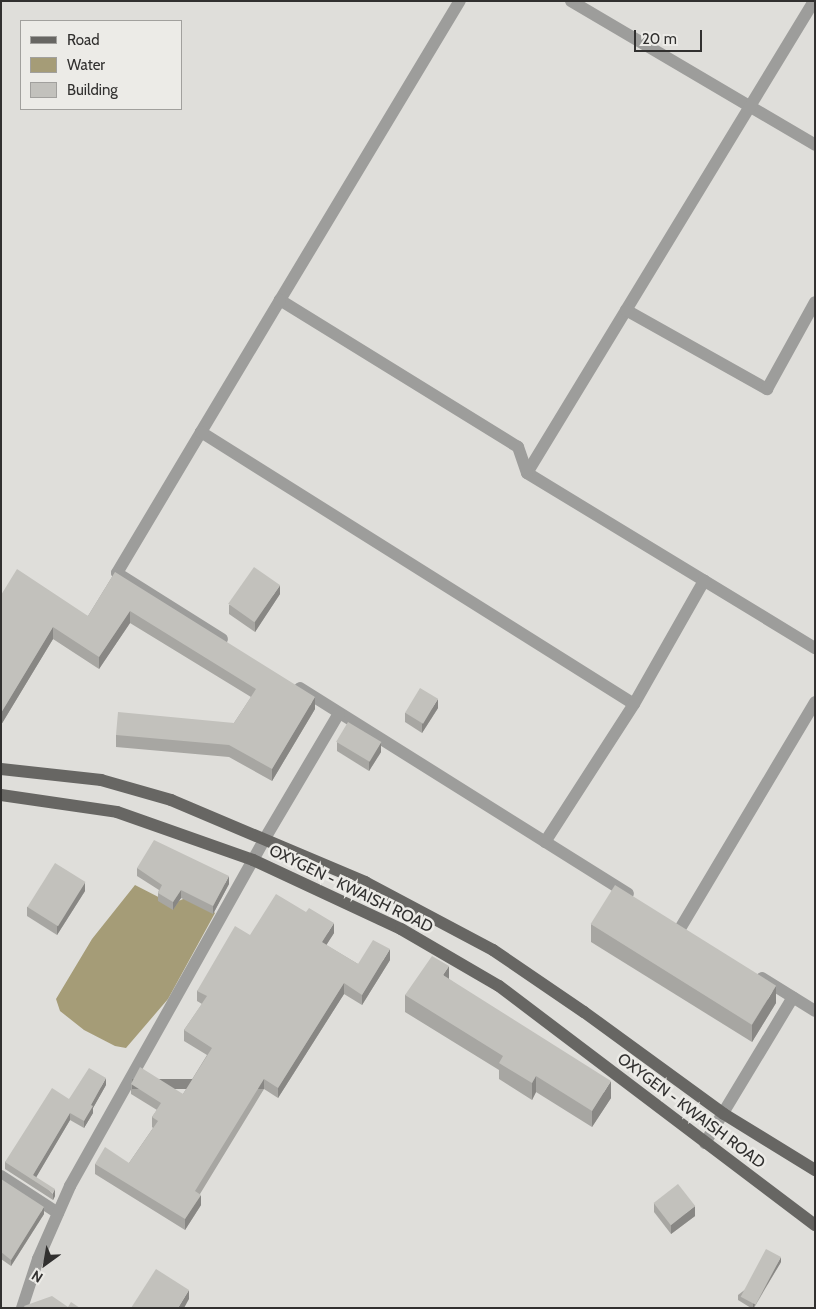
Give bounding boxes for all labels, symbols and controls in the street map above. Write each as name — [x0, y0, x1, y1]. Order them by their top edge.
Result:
legend — [20, 20, 182, 110]
scale bar — [636, 20, 704, 52]
text: 20 m — [642, 30, 677, 48]
text: Road — [67, 31, 100, 49]
text: Water — [67, 56, 105, 74]
text: Building — [67, 81, 118, 99]
street label: OXYGEN - KWAISH ROAD — [266, 841, 436, 937]
street label: OXYGEN - KWAISH ROAD — [613, 1049, 769, 1173]
north arrow — [20, 1239, 70, 1289]
text: N — [28, 1266, 46, 1287]

